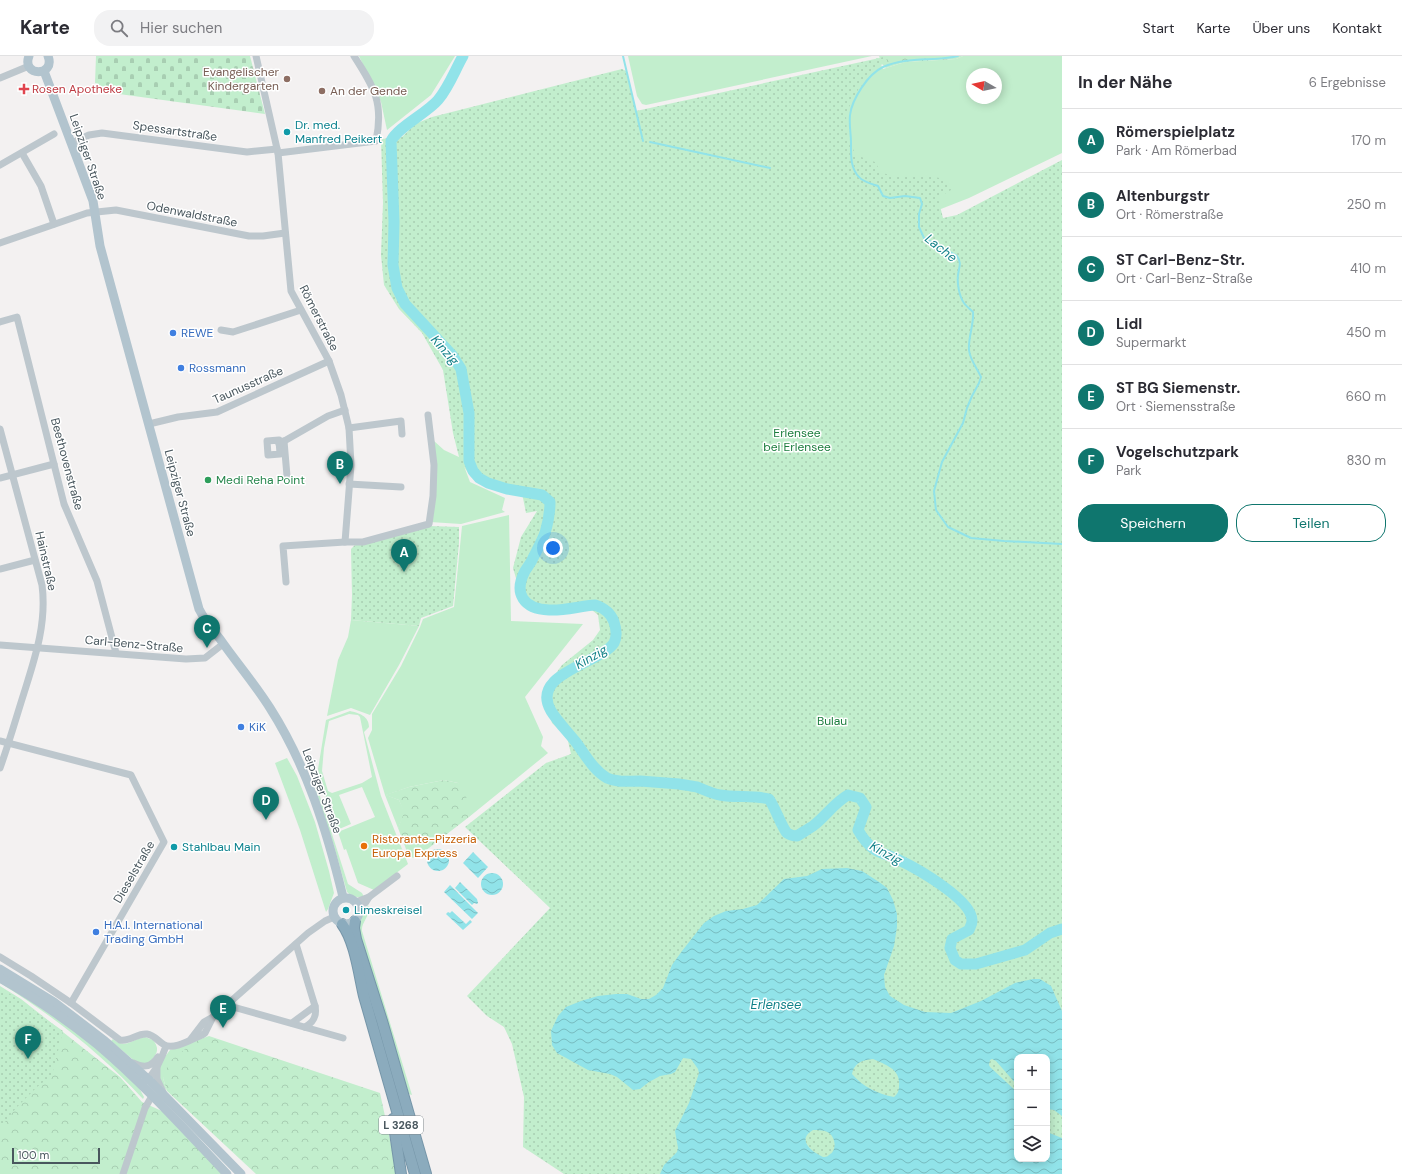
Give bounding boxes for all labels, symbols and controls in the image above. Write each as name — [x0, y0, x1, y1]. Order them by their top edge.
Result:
search box — [94, 10, 374, 46]
text: Karte — [20, 15, 70, 40]
icon: search — [108, 17, 130, 39]
text: Hier suchen — [140, 18, 222, 38]
text: Start — [1143, 19, 1174, 37]
text: Karte — [1196, 19, 1230, 37]
text: Über uns — [1252, 19, 1310, 37]
text: Kontakt — [1332, 19, 1382, 37]
place label: Evangelischer Kindergarten — [203, 64, 280, 94]
north arrow — [966, 68, 1002, 104]
text: In der Nähe — [1078, 71, 1173, 93]
marker: Evangelischer Kindergarten — [282, 74, 292, 84]
text: 6 Ergebnisse — [1309, 74, 1386, 91]
place label: Rosen Apotheke — [32, 81, 122, 97]
place label: An der Gende — [330, 83, 407, 99]
marker: Rosen Apotheke — [19, 84, 29, 94]
marker: An der Gende — [317, 86, 327, 96]
street label: Leipziger Straße — [66, 112, 110, 202]
street label: Spessartstraße — [132, 117, 218, 145]
place label: Dr. med. Manfred Peikert — [295, 117, 383, 147]
text: Römerspielplatz — [1116, 122, 1235, 142]
marker: Dr. med. Manfred Peikert — [282, 127, 292, 137]
text: A — [1086, 132, 1096, 149]
text: 170 m — [1351, 132, 1386, 149]
text: Park · Am Römerbad — [1116, 142, 1237, 159]
text: Altenburgstr — [1116, 186, 1210, 206]
text: B — [1087, 196, 1095, 213]
text: 250 m — [1347, 196, 1386, 213]
street label: Odenwaldstraße — [145, 197, 239, 231]
text: Ort · Römerstraße — [1116, 206, 1223, 223]
water label: Lache — [921, 230, 961, 266]
text: ST Carl-Benz-Str. — [1116, 250, 1245, 270]
text: C — [1086, 260, 1096, 277]
text: 410 m — [1350, 260, 1386, 277]
text: Ort · Carl-Benz-Straße — [1116, 270, 1253, 287]
street label: Römerstraße — [296, 282, 343, 354]
text: Lidl — [1116, 314, 1142, 334]
text: D — [1086, 324, 1096, 341]
text: 450 m — [1346, 324, 1386, 341]
place label: REWE — [181, 325, 214, 341]
marker: REWE — [168, 328, 178, 338]
water label: Kinzig — [427, 331, 463, 369]
text: Supermarkt — [1116, 334, 1186, 351]
place label: Rossmann — [189, 360, 246, 376]
street label: Taunusstraße — [210, 362, 286, 408]
marker: Rossmann — [176, 363, 186, 373]
text: ST BG Siemenstr. — [1116, 378, 1240, 398]
text: E — [1087, 388, 1095, 405]
text: 660 m — [1346, 388, 1386, 405]
text: Ort · Siemensstraße — [1116, 398, 1235, 415]
street label: Beethovenstraße — [47, 416, 87, 512]
park label: Erlensee bei Erlensee — [763, 425, 831, 455]
text: Vogelschutzpark — [1116, 442, 1239, 462]
street label: Leipziger Straße — [161, 448, 199, 539]
pin: B — [327, 451, 353, 484]
text: F — [1087, 452, 1095, 469]
text: 830 m — [1346, 452, 1386, 469]
text: Park — [1116, 462, 1142, 479]
place label: Medi Reha Point — [216, 472, 305, 488]
marker: Medi Reha Point — [203, 475, 213, 485]
button: Speichern — [1078, 504, 1228, 542]
button: Teilen — [1236, 504, 1386, 542]
street label: Hainstraße — [31, 530, 61, 592]
your location — [543, 538, 563, 558]
pin: A — [391, 539, 417, 572]
pin: C — [194, 615, 220, 648]
street label: Carl-Benz-Straße — [84, 632, 184, 656]
water label: Kinzig — [572, 641, 611, 673]
park label: Bulau — [817, 713, 847, 729]
place label: KiK — [249, 719, 266, 735]
marker: KiK — [236, 722, 246, 732]
street label: Leipziger Straße — [298, 746, 346, 836]
pin: D — [253, 787, 279, 820]
place label: Ristorante-Pizzeria Europa Express — [372, 831, 477, 861]
water label: Kinzig — [867, 837, 906, 869]
street label: Dieselstraße — [110, 838, 158, 906]
place label: Stahlbau Main — [182, 839, 260, 855]
marker: Ristorante-Pizzeria Europa Express — [359, 841, 369, 851]
marker: Stahlbau Main — [169, 842, 179, 852]
place label: Limeskreisel — [354, 902, 422, 918]
marker: Limeskreisel — [341, 905, 351, 915]
place label: H.A.I. International Trading GmbH — [104, 917, 203, 947]
marker: H.A.I. International Trading GmbH — [91, 927, 101, 937]
pin: E — [210, 995, 236, 1028]
water label: Erlensee — [751, 996, 801, 1013]
pin: F — [15, 1026, 41, 1059]
map controls — [1014, 1054, 1050, 1162]
button: + — [1014, 1054, 1050, 1090]
button: − — [1014, 1090, 1050, 1126]
road number: L 3268 — [379, 1116, 423, 1134]
button: layers — [1014, 1126, 1050, 1162]
scale bar — [12, 1146, 100, 1165]
text: 100 m — [18, 1148, 49, 1162]

